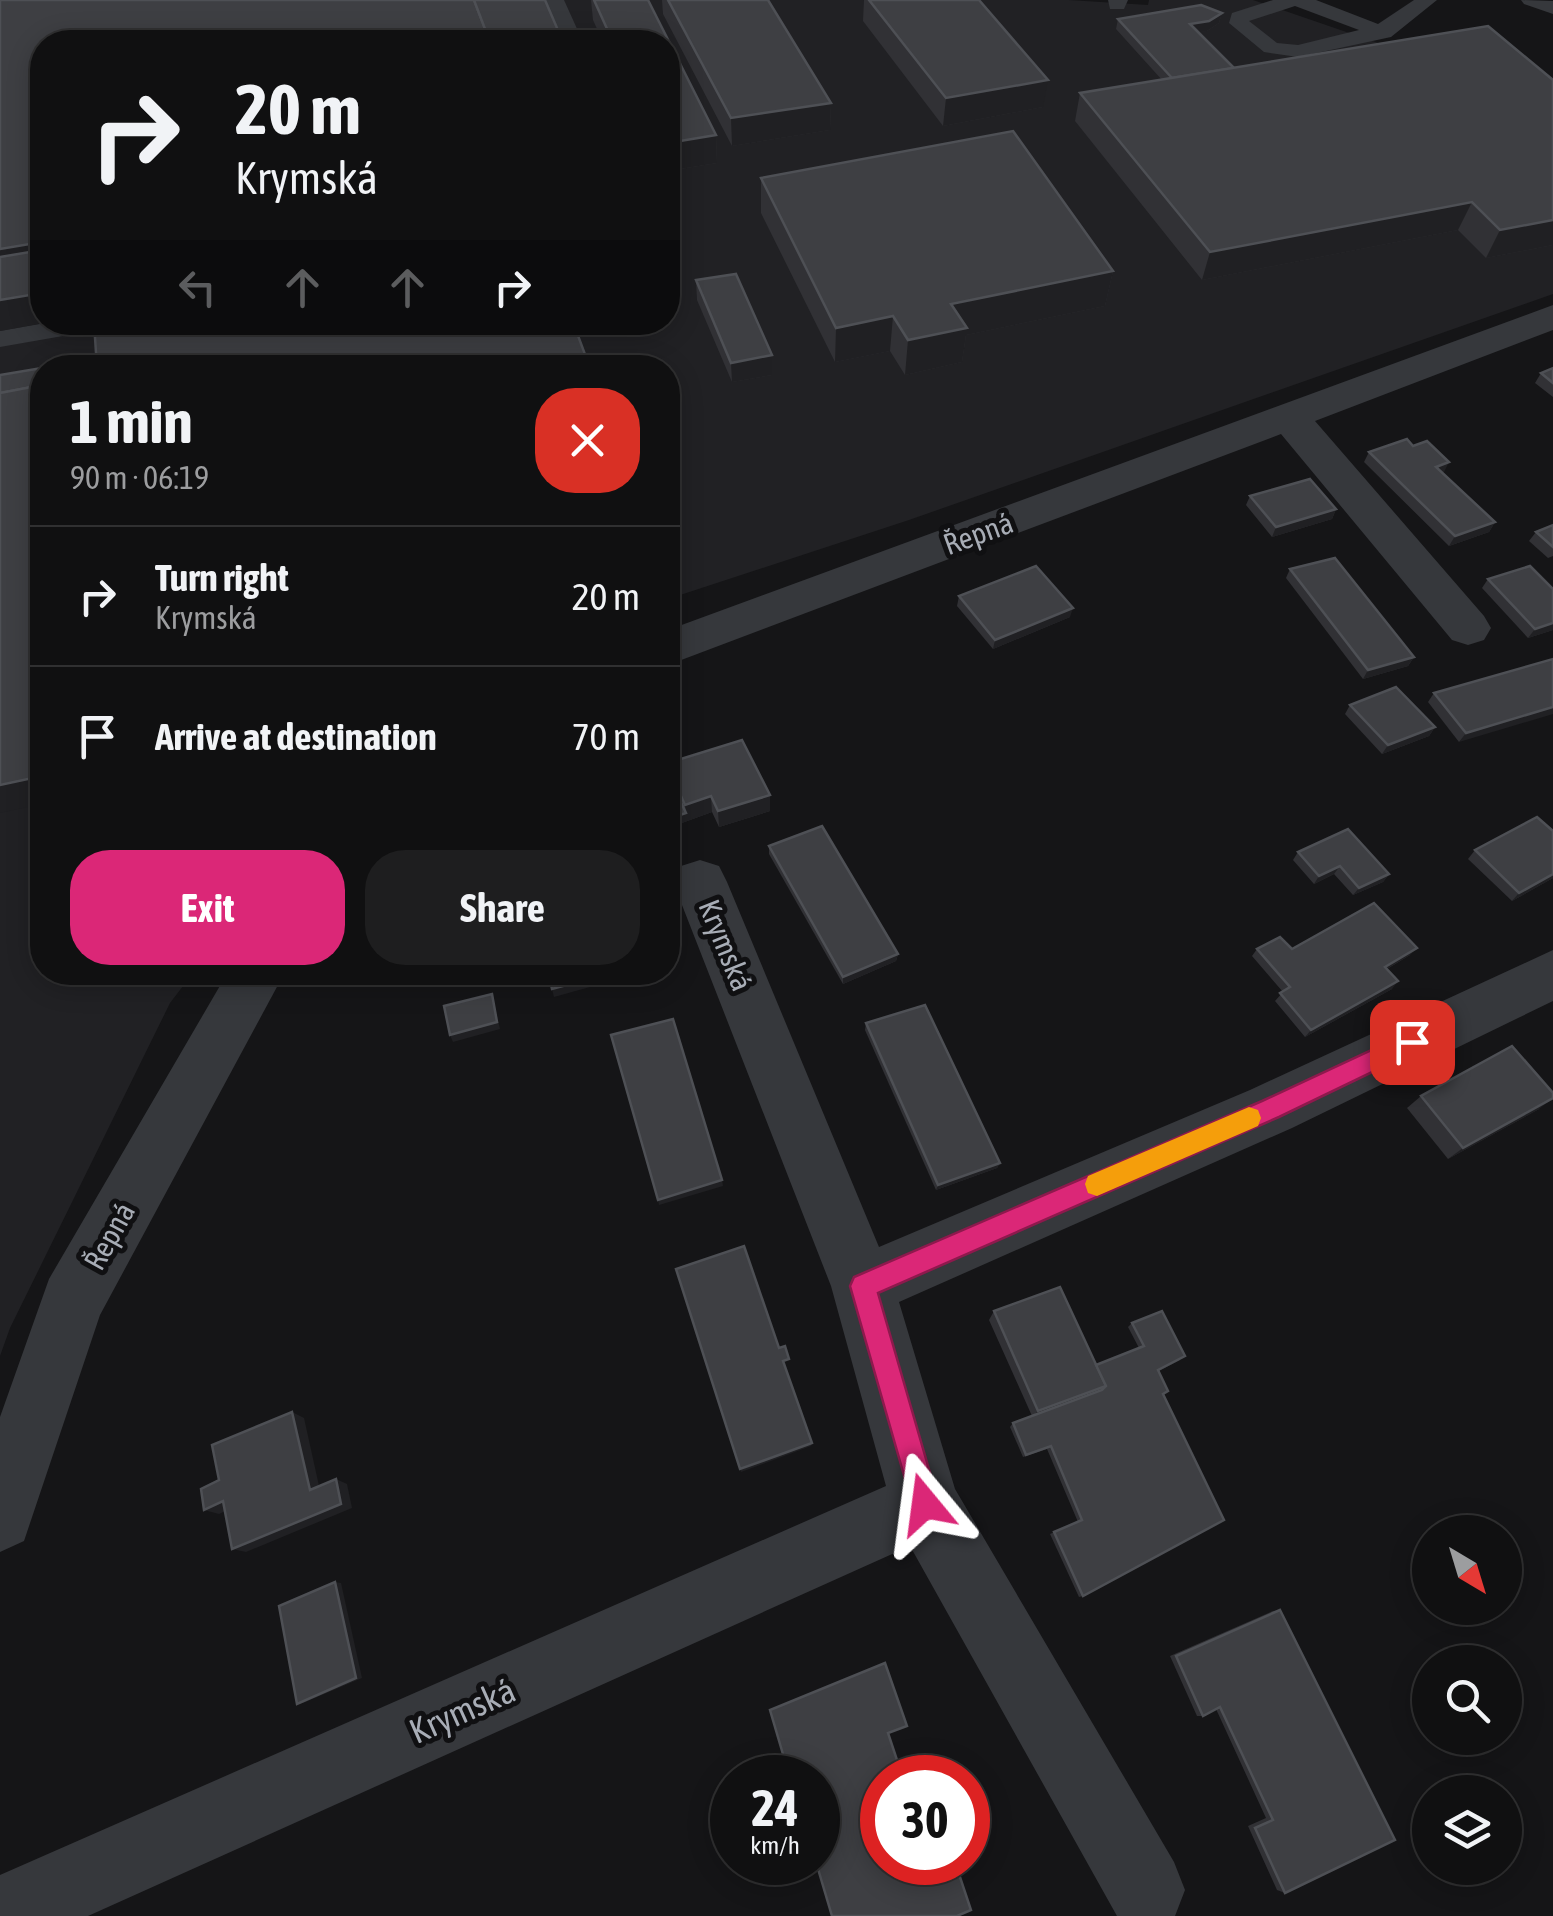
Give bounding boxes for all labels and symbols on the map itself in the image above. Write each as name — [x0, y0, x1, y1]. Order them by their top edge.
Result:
street label: Řepná — [939, 505, 1017, 561]
street label: Krymská — [692, 894, 760, 996]
pin — [1370, 1000, 1455, 1085]
street label: Řepná — [77, 1197, 141, 1275]
position arrow — [873, 1452, 977, 1556]
north arrow — [1412, 1515, 1522, 1625]
street label: Krymská — [403, 1669, 521, 1751]
speed limit sign: 30 — [860, 1755, 990, 1885]

